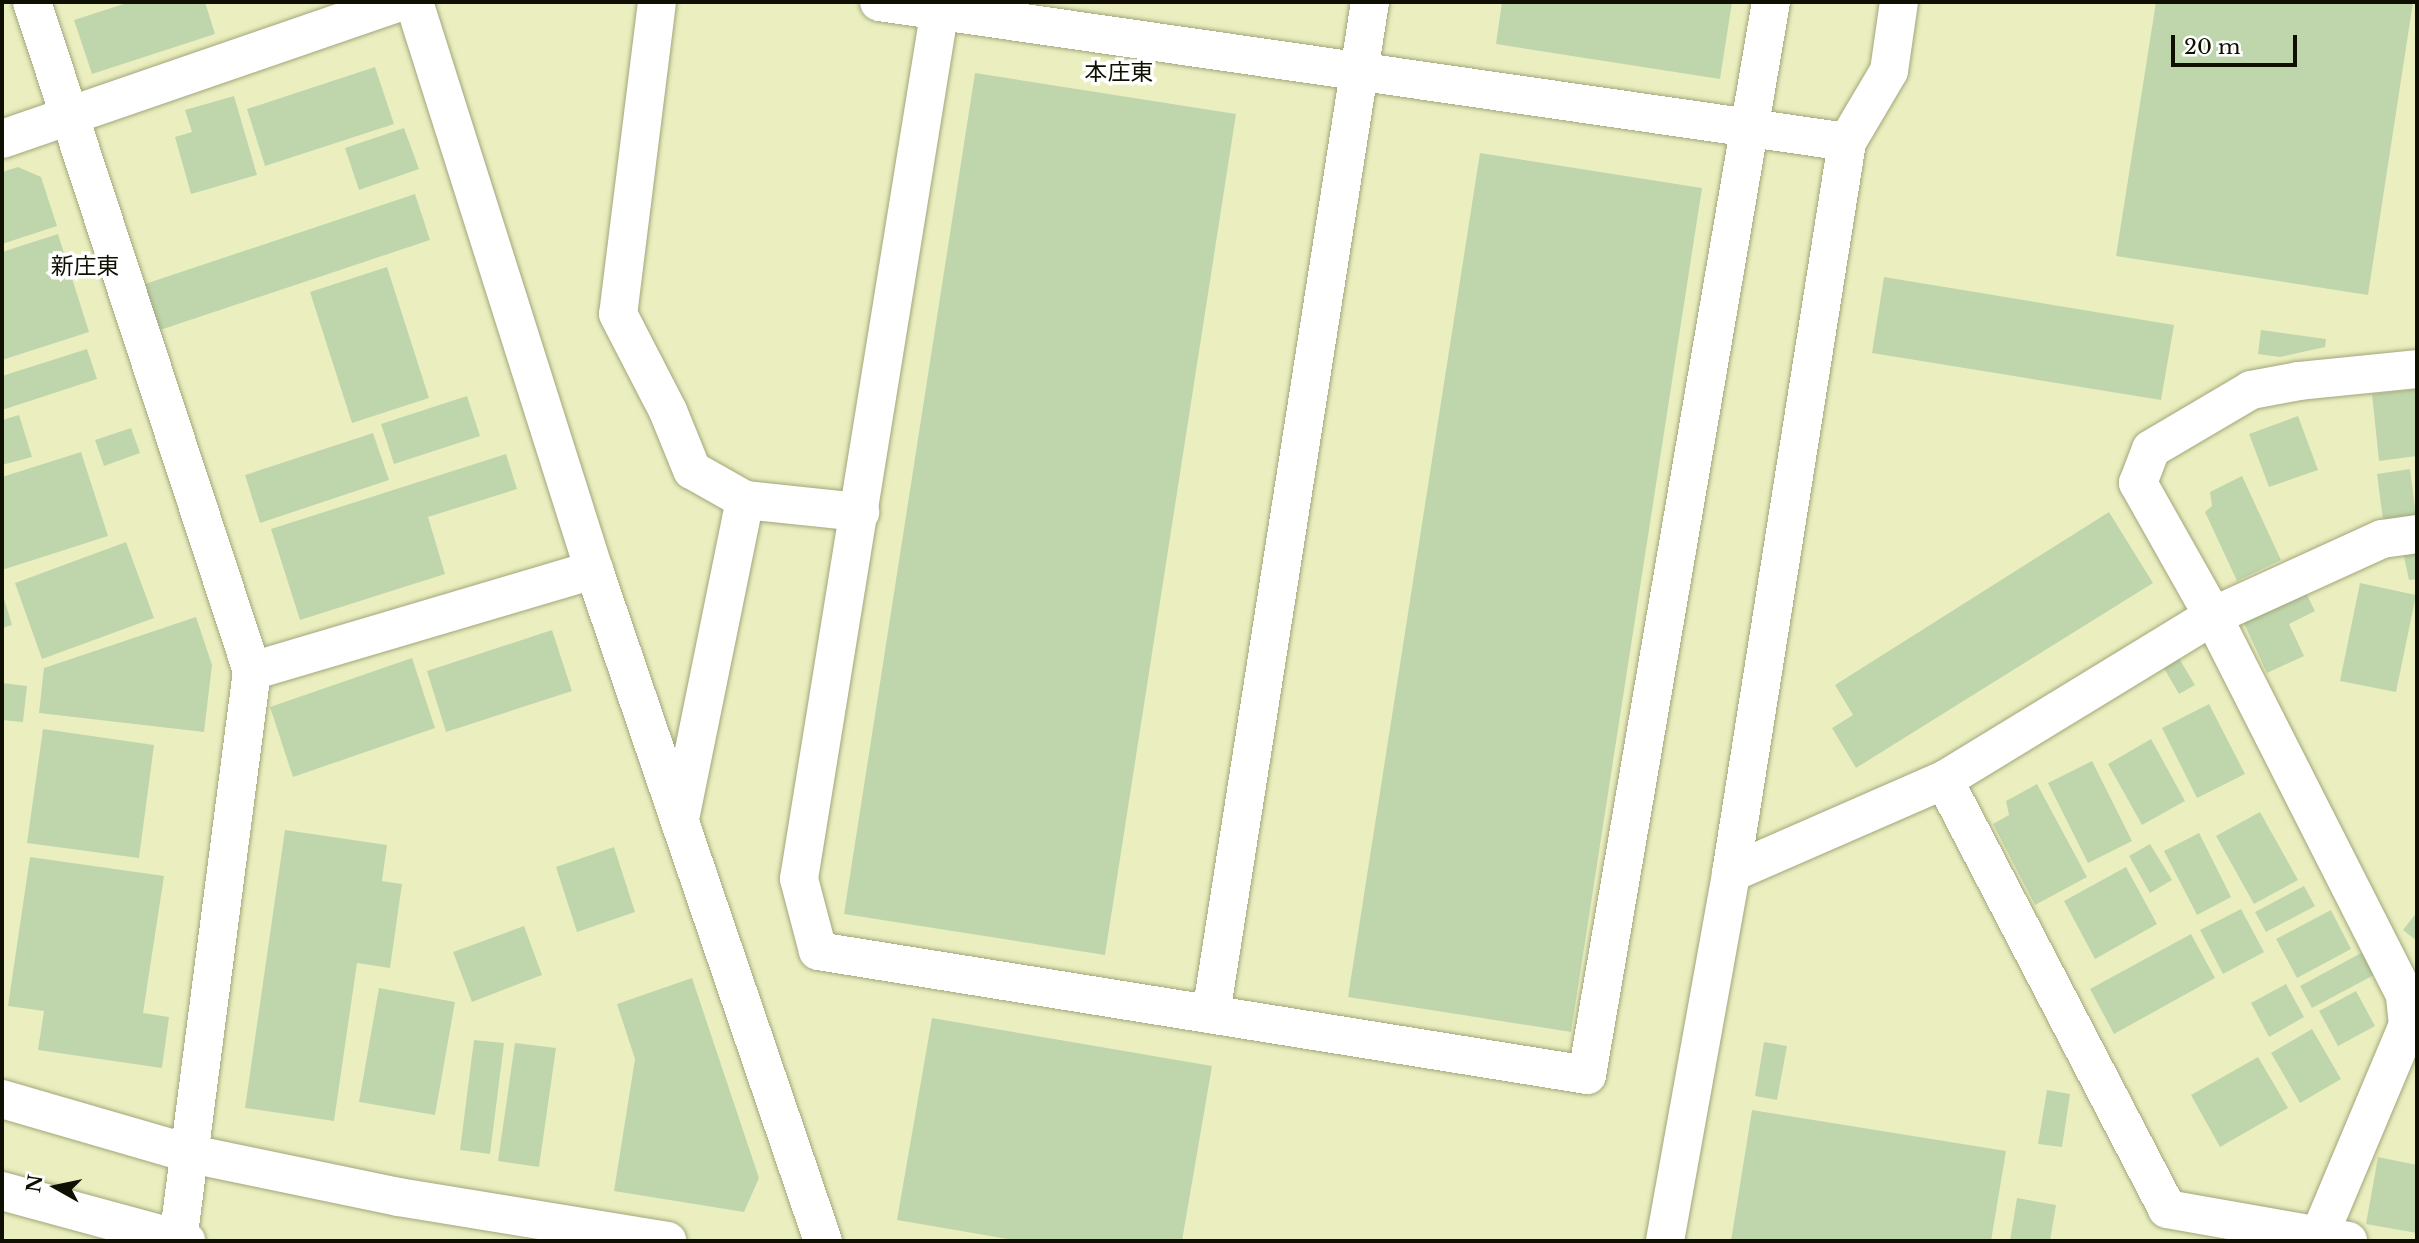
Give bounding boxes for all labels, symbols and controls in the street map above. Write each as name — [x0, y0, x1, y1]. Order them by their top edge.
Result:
scale bar — [2174, 21, 2300, 65]
text: 20 m — [2184, 34, 2241, 60]
district label: 本庄東 — [1085, 58, 1153, 86]
district label: 新庄東 — [51, 252, 119, 280]
north arrow — [21, 1152, 91, 1222]
text: N — [22, 1173, 48, 1194]

